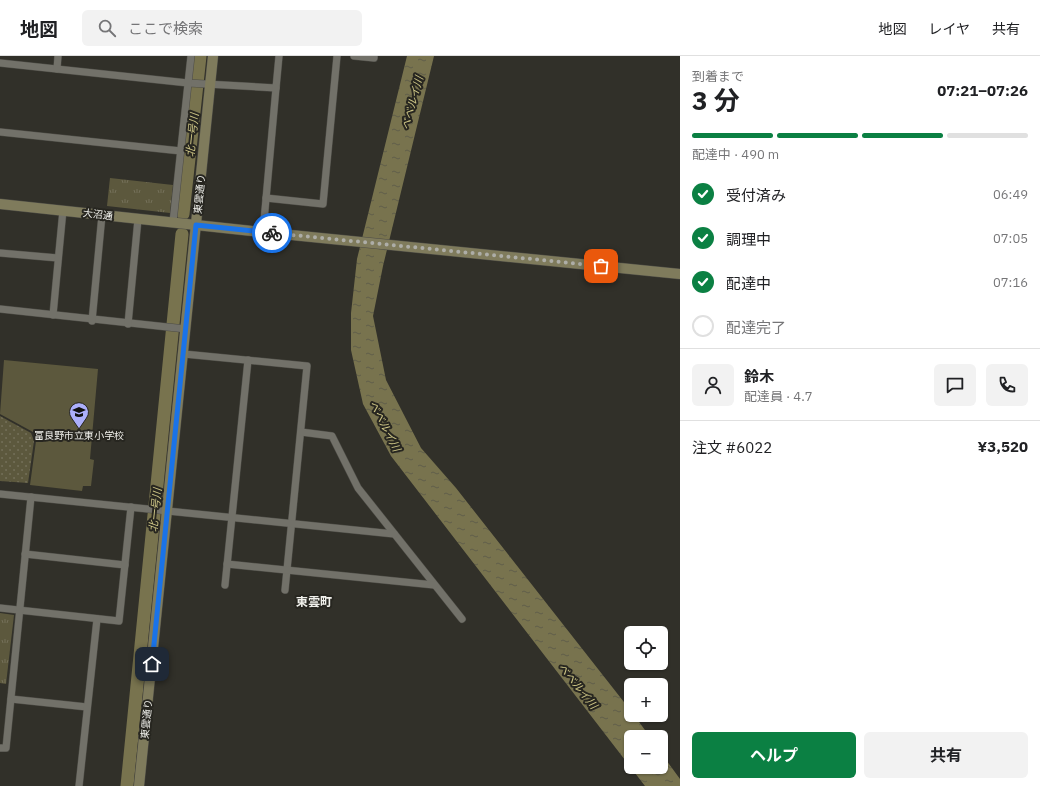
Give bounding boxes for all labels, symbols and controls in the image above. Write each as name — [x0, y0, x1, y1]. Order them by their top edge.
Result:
search box — [82, 10, 362, 46]
text: 地図 — [20, 17, 58, 41]
icon: search — [96, 17, 118, 39]
text: ここで検索 — [128, 19, 203, 38]
text: 地図 — [878, 20, 906, 38]
text: レイヤ — [928, 20, 970, 38]
text: 共有 — [992, 20, 1020, 38]
text: 到着まで — [692, 68, 744, 85]
water label: ベベルイ川 — [398, 74, 426, 131]
text: 07:21–07:26 — [937, 81, 1028, 100]
text: 3 分 — [692, 83, 740, 117]
water label: 北一号川 — [183, 111, 201, 158]
text: 配達中 · 490 m — [692, 146, 779, 163]
street label: 東雲通り — [191, 173, 208, 215]
icon: check — [692, 183, 714, 205]
text: 受付済み — [726, 186, 786, 205]
text: 06:49 — [993, 186, 1028, 203]
street label: 大沼通 — [82, 206, 114, 223]
courier — [252, 213, 292, 253]
icon: bike — [261, 222, 283, 244]
icon: check — [692, 227, 714, 249]
text: 調理中 — [726, 230, 771, 249]
text: 07:05 — [993, 230, 1028, 247]
pin — [584, 249, 618, 283]
icon: bag — [590, 255, 612, 277]
icon: check — [692, 271, 714, 293]
text: 配達中 — [726, 274, 771, 293]
text: 07:16 — [993, 274, 1028, 291]
text: 配達完了 — [726, 318, 786, 337]
button: person — [692, 364, 734, 406]
button: chat — [934, 364, 976, 406]
button: phone — [986, 364, 1028, 406]
text: 鈴木 — [744, 367, 774, 386]
text: 配達員 · 4.7 — [744, 388, 813, 405]
water label: ベベルイ川 — [366, 398, 404, 455]
school or university icon: 富良野市立東小学校 — [68, 401, 90, 429]
place label: 富良野市立東小学校 — [34, 429, 124, 442]
text: ¥3,520 — [978, 437, 1028, 456]
text: 注文 #6022 — [692, 438, 772, 457]
water label: 北一号川 — [146, 486, 164, 533]
district label: 東雲町 — [296, 594, 332, 609]
map controls — [624, 626, 668, 774]
button: locate — [624, 626, 668, 670]
pin — [135, 647, 169, 681]
icon: home — [141, 653, 163, 675]
water label: ベベルイ川 — [555, 660, 601, 713]
button: + — [624, 678, 668, 722]
street label: 東雲通り — [138, 698, 155, 740]
button: − — [624, 730, 668, 774]
button: ヘルプ — [692, 732, 856, 778]
button: 共有 — [864, 732, 1028, 778]

